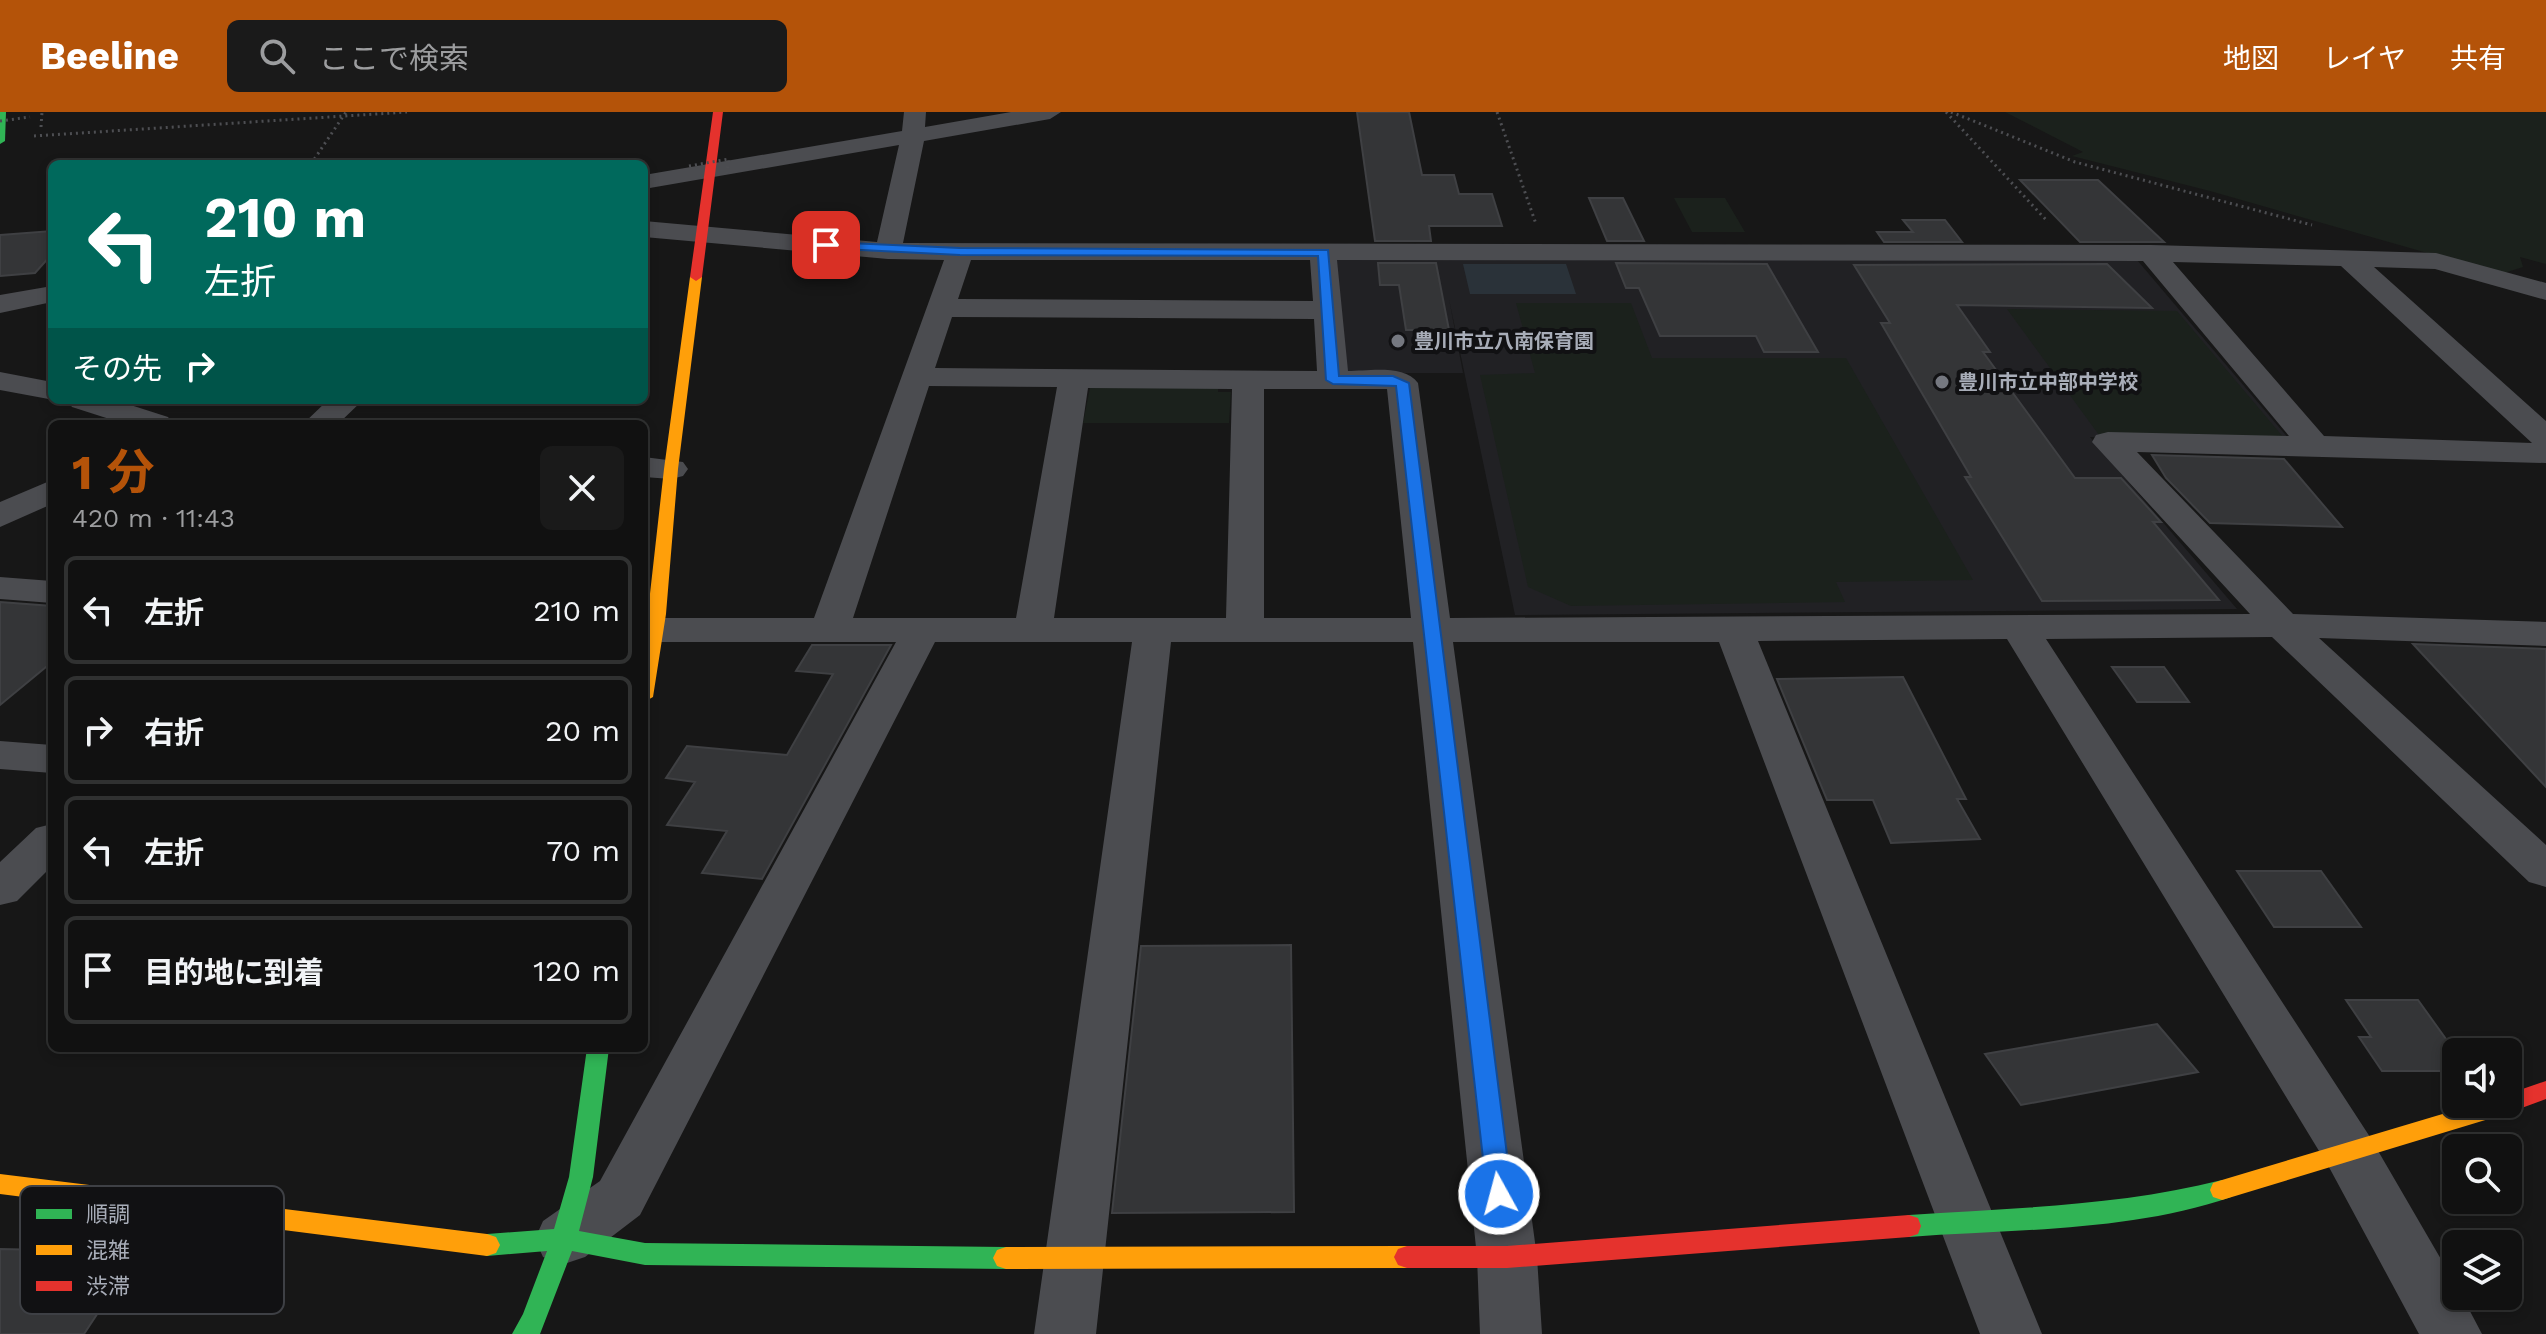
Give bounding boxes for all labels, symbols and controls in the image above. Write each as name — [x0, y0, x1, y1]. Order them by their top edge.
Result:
search box — [227, 20, 787, 92]
text: Beeline — [40, 34, 179, 78]
icon: search — [255, 34, 299, 78]
text: ここで検索 — [319, 41, 469, 76]
text: 地図 — [2223, 42, 2279, 75]
text: レイヤ — [2323, 42, 2406, 75]
text: 共有 — [2450, 42, 2506, 75]
text: 210 m — [204, 185, 366, 251]
icon: left — [72, 192, 176, 296]
pin — [792, 211, 860, 279]
icon: arrive — [804, 223, 848, 267]
text: 左折 — [204, 261, 276, 303]
place label: 豊川市立八南保育園 — [1414, 329, 1594, 353]
marker: 豊川市立八南保育園 — [1389, 332, 1407, 350]
icon: right — [178, 344, 222, 388]
text: その先 — [72, 351, 162, 386]
place label: 豊川市立中部中学校 — [1958, 370, 2138, 394]
marker: 豊川市立中部中学校 — [1933, 373, 1951, 391]
text: 1 分 — [72, 444, 154, 501]
button: close — [540, 446, 624, 530]
text: 420 m · 11:43 — [72, 503, 235, 533]
icon: left — [76, 588, 120, 632]
text: 210 m — [533, 593, 620, 628]
text: 左折 — [144, 595, 204, 630]
icon: right — [76, 708, 120, 752]
text: 20 m — [545, 713, 620, 748]
text: 右折 — [144, 715, 204, 750]
icon: left — [76, 828, 120, 872]
text: 70 m — [546, 833, 620, 868]
text: 左折 — [144, 835, 204, 870]
icon: arrive — [76, 948, 120, 992]
text: 120 m — [533, 953, 620, 988]
text: 目的地に到着 — [144, 955, 324, 990]
map controls — [2442, 1038, 2522, 1310]
button: sound — [2442, 1038, 2522, 1118]
button: search — [2442, 1134, 2522, 1214]
position arrow — [1457, 1152, 1541, 1236]
legend — [20, 1186, 284, 1314]
text: 順調 — [86, 1202, 130, 1227]
button: layers — [2442, 1230, 2522, 1310]
text: 混雑 — [86, 1238, 130, 1263]
text: 渋滞 — [86, 1274, 130, 1299]

